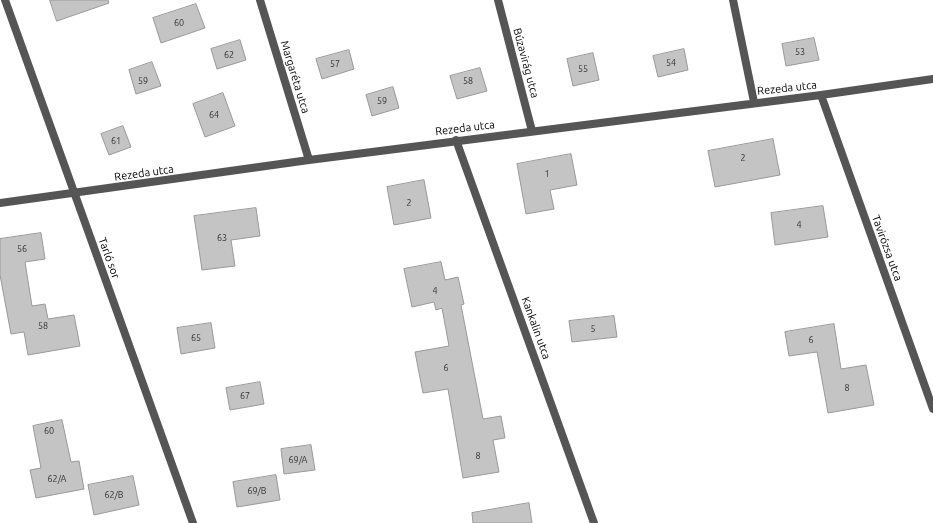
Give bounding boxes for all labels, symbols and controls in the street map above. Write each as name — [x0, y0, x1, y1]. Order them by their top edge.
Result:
house number: 60 — [174, 18, 184, 28]
street label: Búzavirág utca — [510, 27, 542, 99]
street label: Margaréta utca — [278, 39, 312, 115]
house number: 53 — [795, 47, 805, 57]
house number: 62 — [224, 50, 234, 60]
house number: 54 — [666, 58, 676, 68]
house number: 57 — [330, 59, 340, 69]
house number: 55 — [578, 64, 588, 74]
house number: 59 — [138, 76, 148, 86]
house number: 58 — [463, 76, 473, 86]
street label: Rezeda utca — [757, 78, 817, 98]
house number: 59 — [377, 96, 387, 106]
house number: 64 — [209, 110, 219, 120]
street label: Rezeda utca — [434, 118, 496, 138]
house number: 61 — [111, 136, 121, 146]
house number: 2 — [740, 153, 746, 163]
street label: Rezeda utca — [113, 162, 175, 184]
house number: 1 — [544, 169, 550, 179]
house number: 2 — [406, 198, 412, 208]
street label: Tavirózsa utca — [869, 213, 905, 283]
house number: 4 — [796, 220, 802, 230]
house number: 63 — [217, 233, 227, 243]
street label: Tarló sor — [95, 236, 123, 280]
house number: 56 — [17, 244, 27, 254]
house number: 4 — [432, 286, 438, 296]
street label: Kankalin utca — [519, 295, 553, 361]
house number: 58 — [38, 321, 48, 331]
house number: 5 — [590, 324, 596, 334]
house number: 65 — [191, 333, 201, 343]
house number: 6 — [808, 335, 814, 345]
house number: 6 — [443, 363, 449, 373]
house number: 8 — [844, 383, 850, 393]
house number: 67 — [240, 391, 250, 401]
house number: 60 — [44, 426, 54, 436]
house number: 8 — [475, 451, 481, 461]
house number: 69/A — [289, 455, 307, 465]
house number: 62/A — [48, 474, 66, 484]
house number: 69/B — [247, 486, 267, 496]
house number: 62/B — [104, 490, 124, 500]

